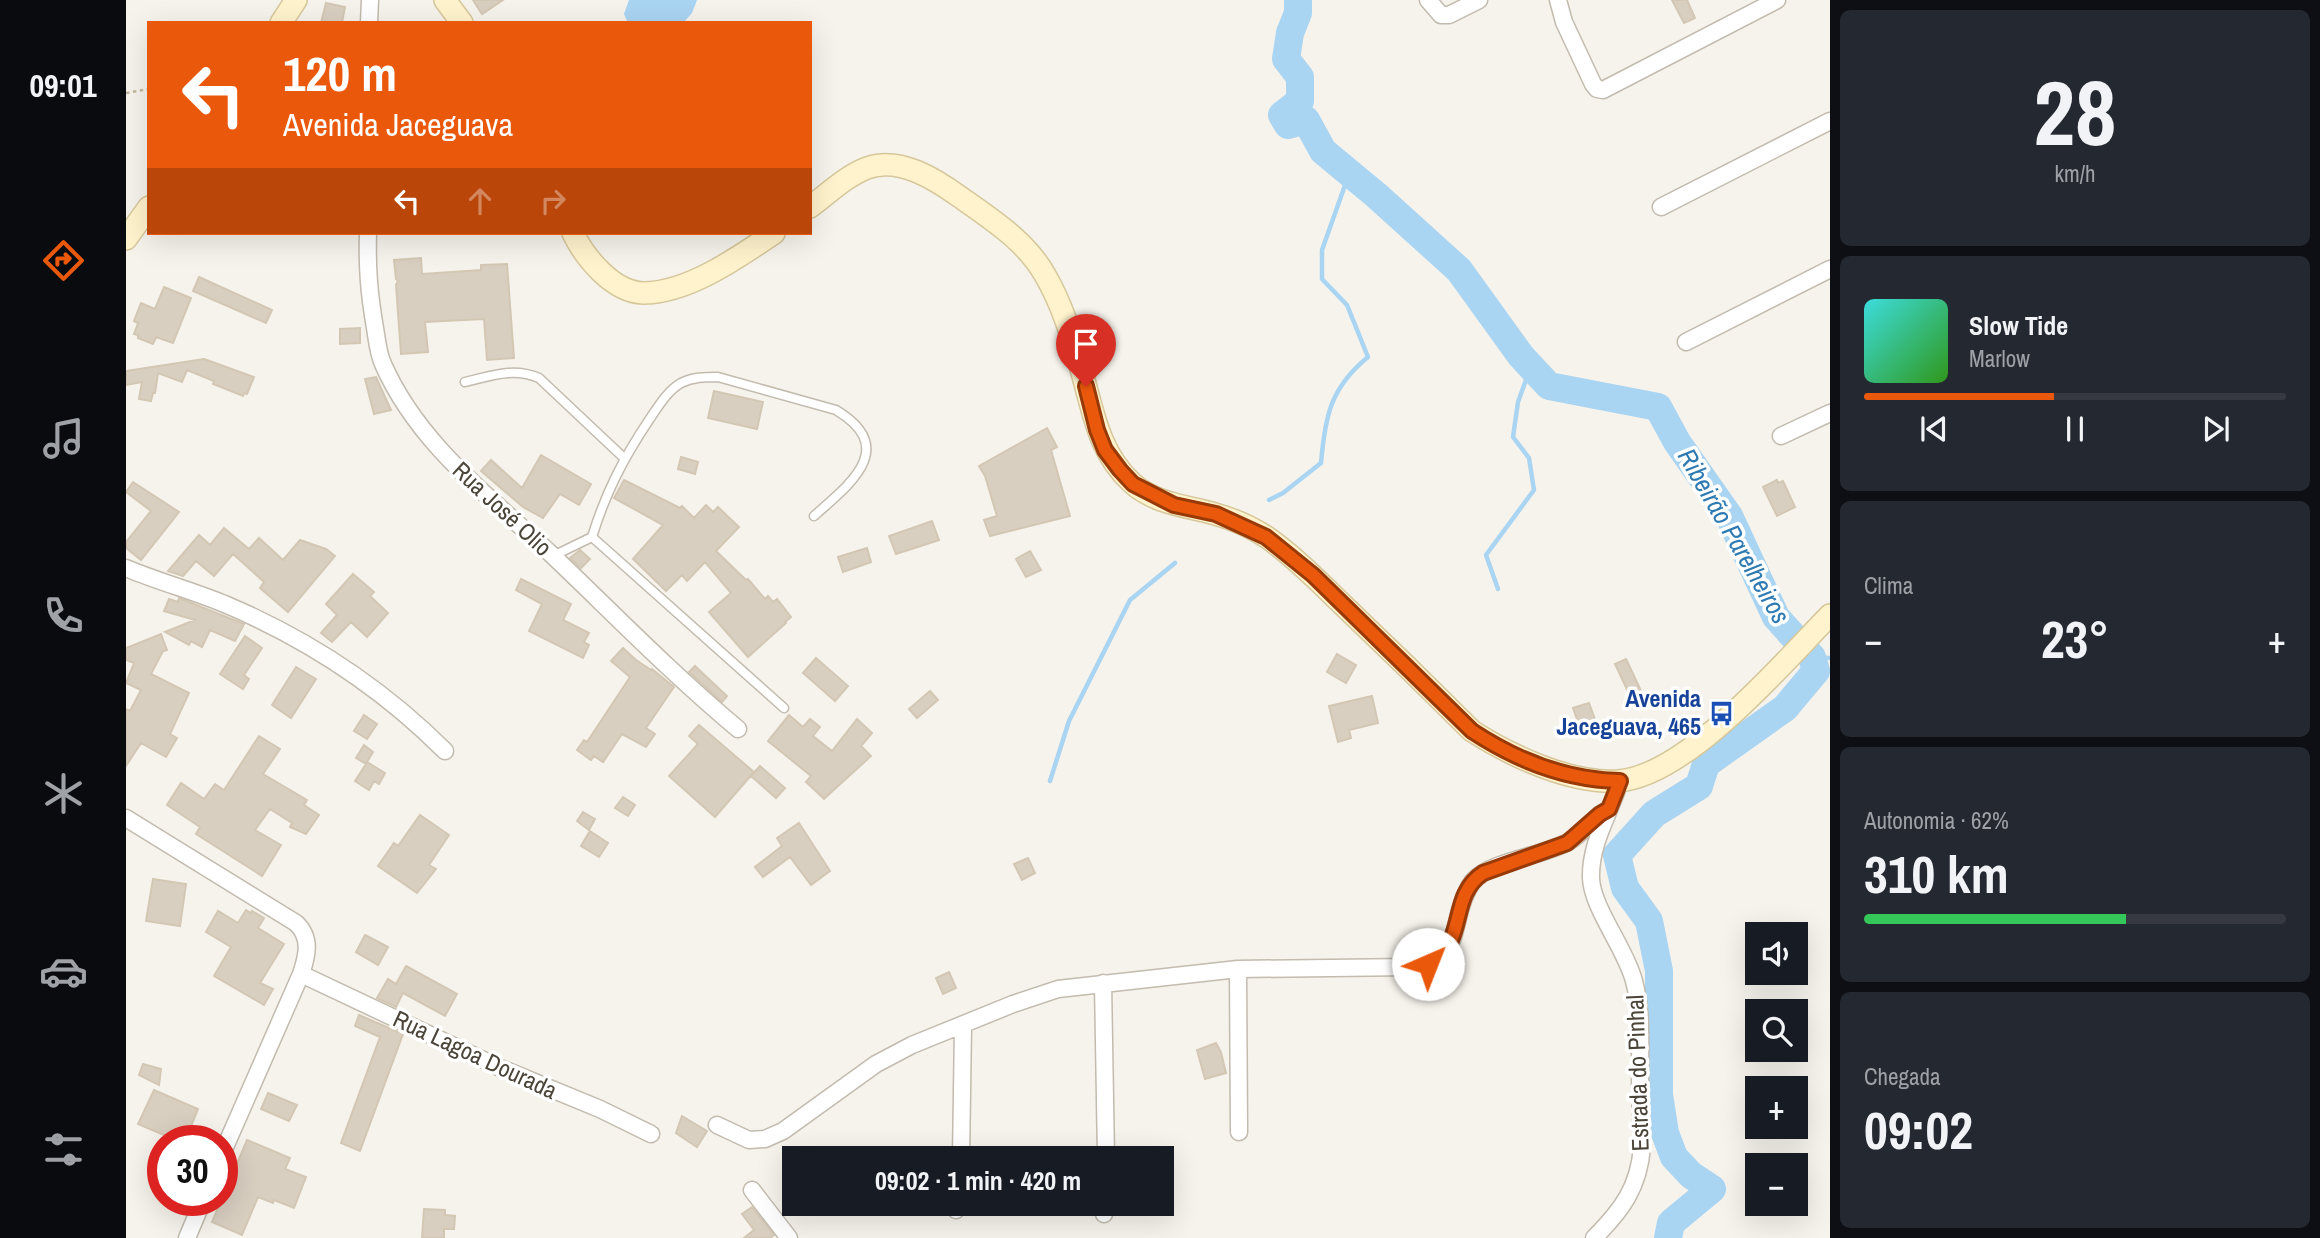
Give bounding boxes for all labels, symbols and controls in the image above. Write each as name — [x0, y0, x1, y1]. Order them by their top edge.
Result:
text: 120 m — [283, 40, 397, 106]
icon: left — [168, 49, 259, 140]
text: 28 — [2034, 51, 2117, 173]
text: 09:01 — [29, 64, 97, 107]
text: Avenida Jaceguava — [283, 103, 513, 146]
text: km/h — [2055, 158, 2095, 189]
icon: left — [388, 182, 426, 220]
icon: ahead — [461, 182, 499, 220]
icon: right — [534, 182, 572, 220]
icon: directions — [39, 236, 88, 285]
text: Slow Tide — [1969, 308, 2068, 343]
pin — [1056, 314, 1116, 386]
icon: arrive — [1067, 325, 1105, 363]
text: Marlow — [1969, 343, 2030, 374]
icon: previous — [1915, 410, 1953, 448]
icon: pause — [2056, 410, 2094, 448]
icon: next — [2197, 410, 2235, 448]
icon: music — [39, 414, 88, 463]
water label: Ribeirão Parelheiros — [1670, 442, 1799, 630]
street label: Rua José Olio — [446, 454, 559, 562]
text: Clima — [1864, 570, 1913, 601]
icon: phone — [39, 591, 88, 640]
text: 23° — [2041, 604, 2109, 674]
text: − — [1864, 614, 1882, 665]
text: + — [2268, 614, 2286, 665]
place label: Avenida Jaceguava, 465 — [1557, 682, 1701, 742]
bus stop icon: Avenida Jaceguava, 465 — [1707, 699, 1735, 727]
icon: climate — [39, 769, 88, 818]
text: Autonomia · 62% — [1864, 805, 2009, 836]
text: 310 km — [1864, 839, 2009, 909]
map controls — [1745, 922, 1808, 1216]
button: sound — [1745, 922, 1808, 985]
position arrow — [1391, 927, 1465, 1001]
icon: car — [39, 947, 88, 996]
street label: Estrada do Pinhal — [1618, 994, 1656, 1152]
button: search — [1745, 999, 1808, 1062]
street label: Rua Lagoa Dourada — [388, 1002, 563, 1106]
text: Chegada — [1864, 1061, 1941, 1092]
button: + — [1745, 1076, 1808, 1139]
text: 09:02 — [1864, 1095, 1973, 1165]
icon: filters — [39, 1125, 88, 1174]
speed limit sign: 30 — [147, 1125, 238, 1216]
button: − — [1745, 1153, 1808, 1216]
text: 09:02 · 1 min · 420 m — [875, 1163, 1081, 1198]

